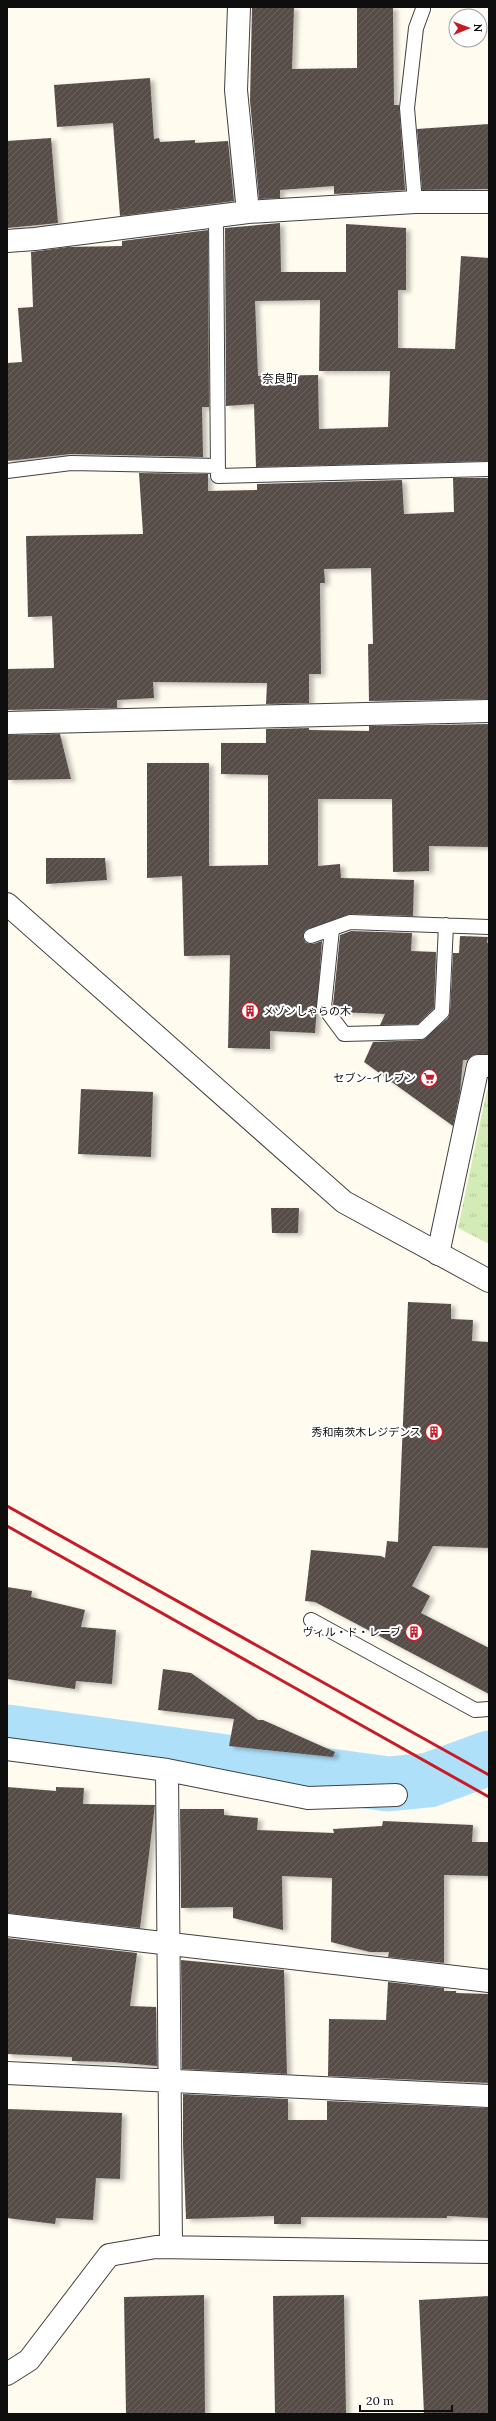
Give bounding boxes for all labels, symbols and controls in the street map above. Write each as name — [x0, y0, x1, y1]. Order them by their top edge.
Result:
north arrow — [448, 8, 488, 48]
text: N — [471, 23, 485, 33]
district label: 奈良町 — [262, 371, 298, 386]
building icon: メゾンしゃらの木 — [240, 1001, 260, 1021]
place label: メゾンしゃらの木 — [263, 1004, 351, 1018]
supermarket icon: セブン-イレブン — [419, 1068, 439, 1088]
place label: セブン-イレブン — [334, 1071, 416, 1085]
building icon: 秀和南茨木レジデンス — [424, 1422, 444, 1442]
place label: 秀和南茨木レジデンス — [311, 1425, 421, 1439]
building icon: ヴィル・ド・レーブ — [404, 1622, 424, 1642]
place label: ヴィル・ド・レーブ — [303, 1625, 401, 1639]
scale bar — [360, 2387, 452, 2413]
text: 20 m — [366, 2393, 394, 2408]

